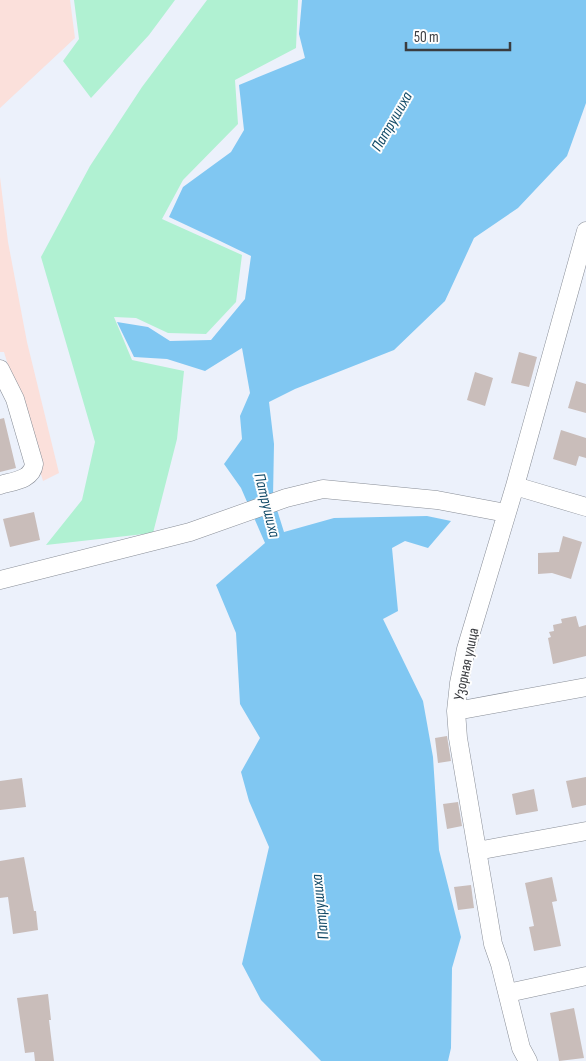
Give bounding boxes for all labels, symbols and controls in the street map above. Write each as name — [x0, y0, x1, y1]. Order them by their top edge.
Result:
scale bar — [406, 20, 510, 52]
text: 50 m — [414, 28, 439, 47]
water label: Патрушиха — [368, 88, 417, 155]
water label: Патрушиха — [249, 471, 284, 540]
street label: Узорная улица — [450, 626, 483, 702]
water label: Патрушиха — [308, 873, 333, 940]

